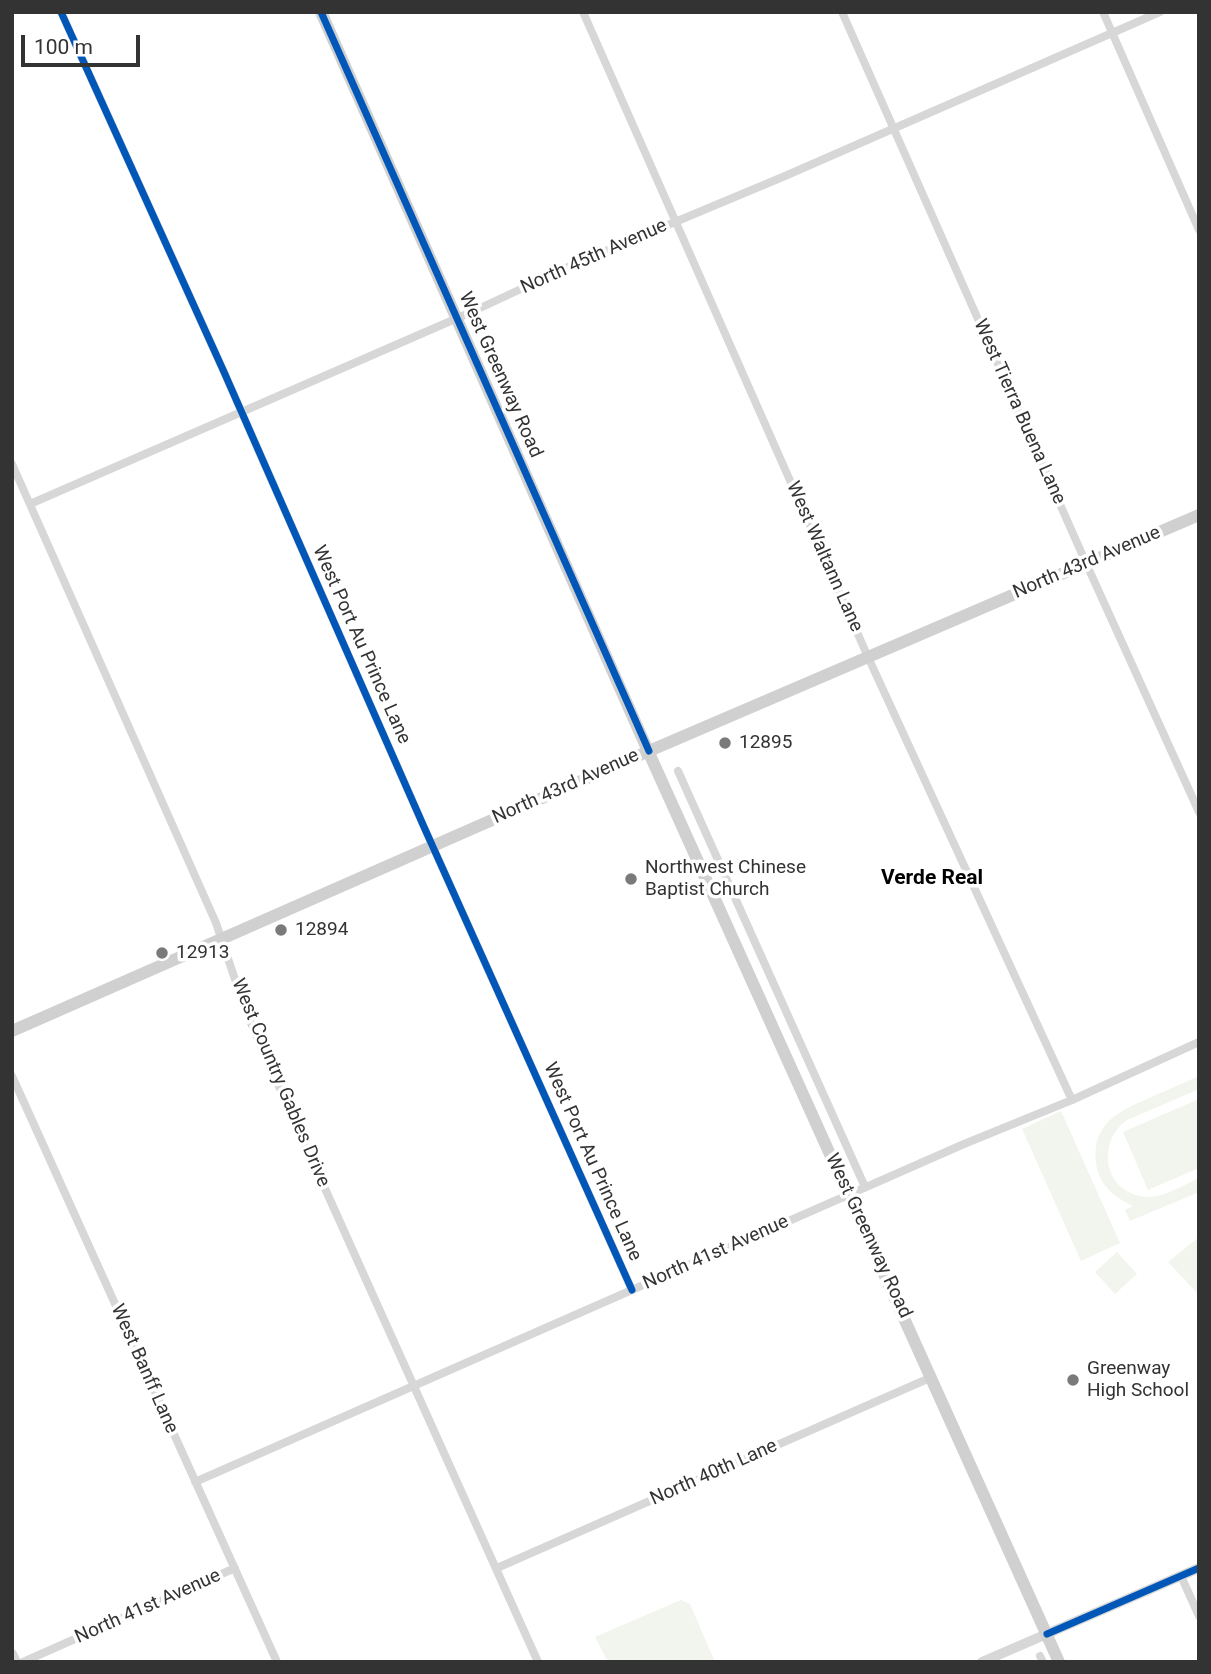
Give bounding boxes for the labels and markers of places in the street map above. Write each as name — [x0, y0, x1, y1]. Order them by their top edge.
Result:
place label: 12895 — [739, 732, 792, 754]
marker: 12895 — [717, 735, 733, 751]
place label: Northwest Chinese Baptist Church — [645, 857, 806, 901]
marker: Northwest Chinese Baptist Church — [623, 871, 639, 887]
place label: 12894 — [295, 919, 348, 941]
marker: 12894 — [273, 922, 289, 938]
place label: 12913 — [176, 942, 229, 964]
marker: 12913 — [154, 945, 170, 961]
place label: Greenway High School — [1087, 1358, 1189, 1402]
marker: Greenway High School — [1065, 1372, 1081, 1388]

